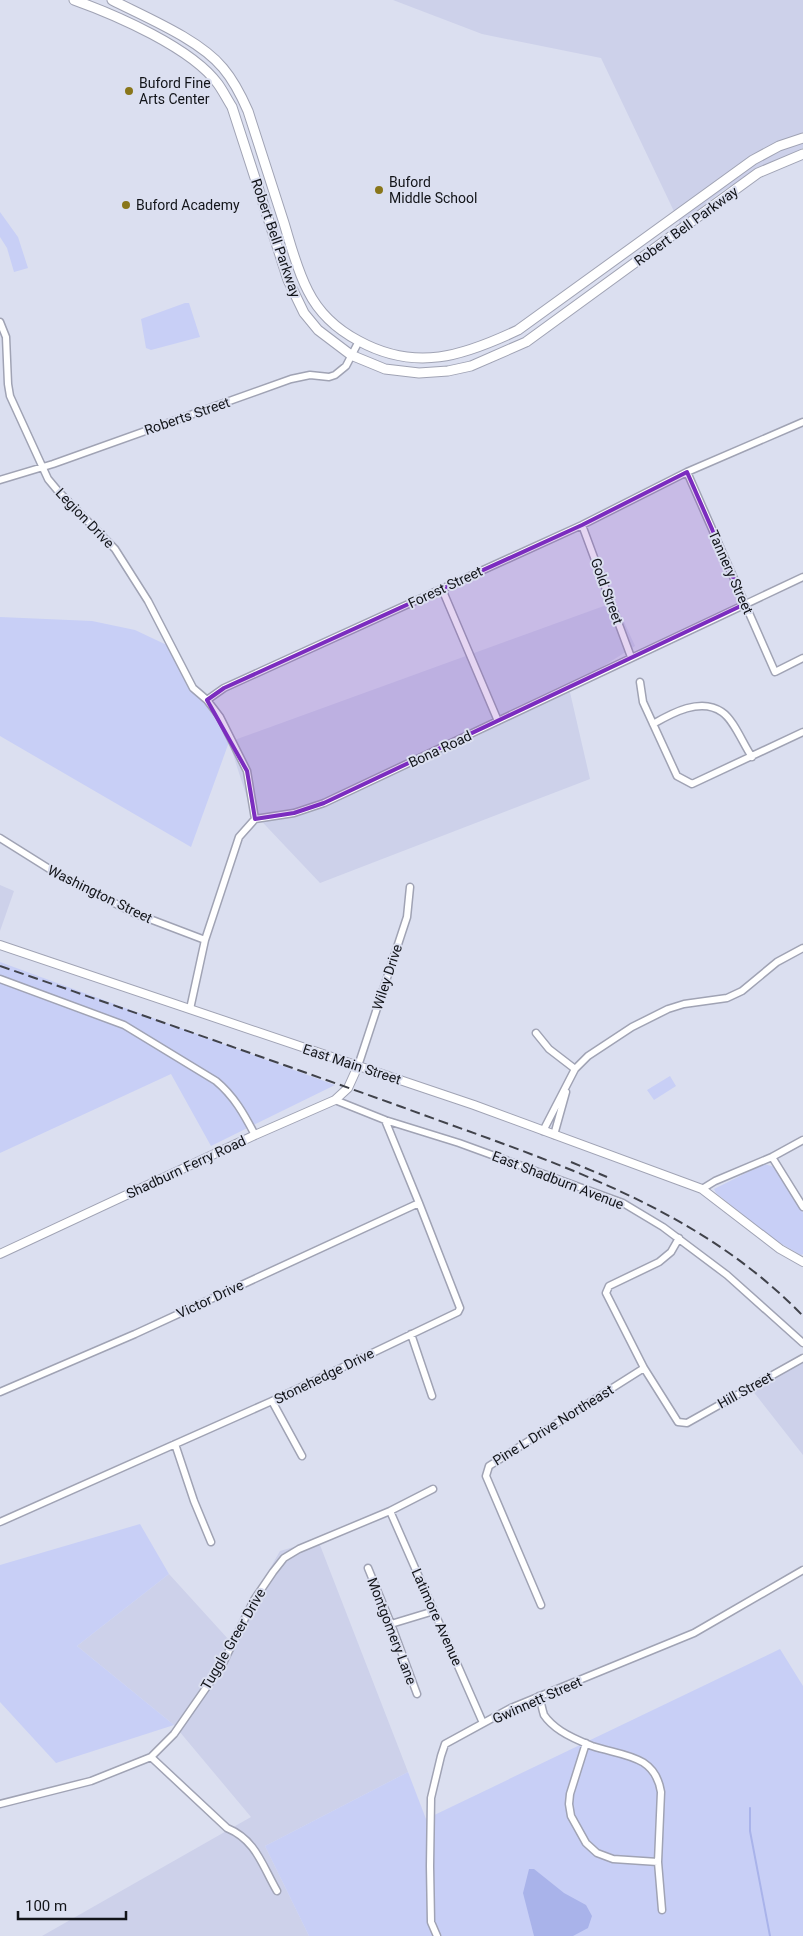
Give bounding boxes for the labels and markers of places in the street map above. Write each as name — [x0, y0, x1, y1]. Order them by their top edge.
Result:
place label: Buford Fine Arts Center — [139, 75, 211, 107]
marker: Buford Fine Arts Center — [123, 85, 135, 97]
place label: Buford Middle School — [389, 174, 477, 206]
marker: Buford Middle School — [373, 184, 385, 196]
place label: Buford Academy — [136, 197, 240, 213]
marker: Buford Academy — [120, 199, 132, 211]

